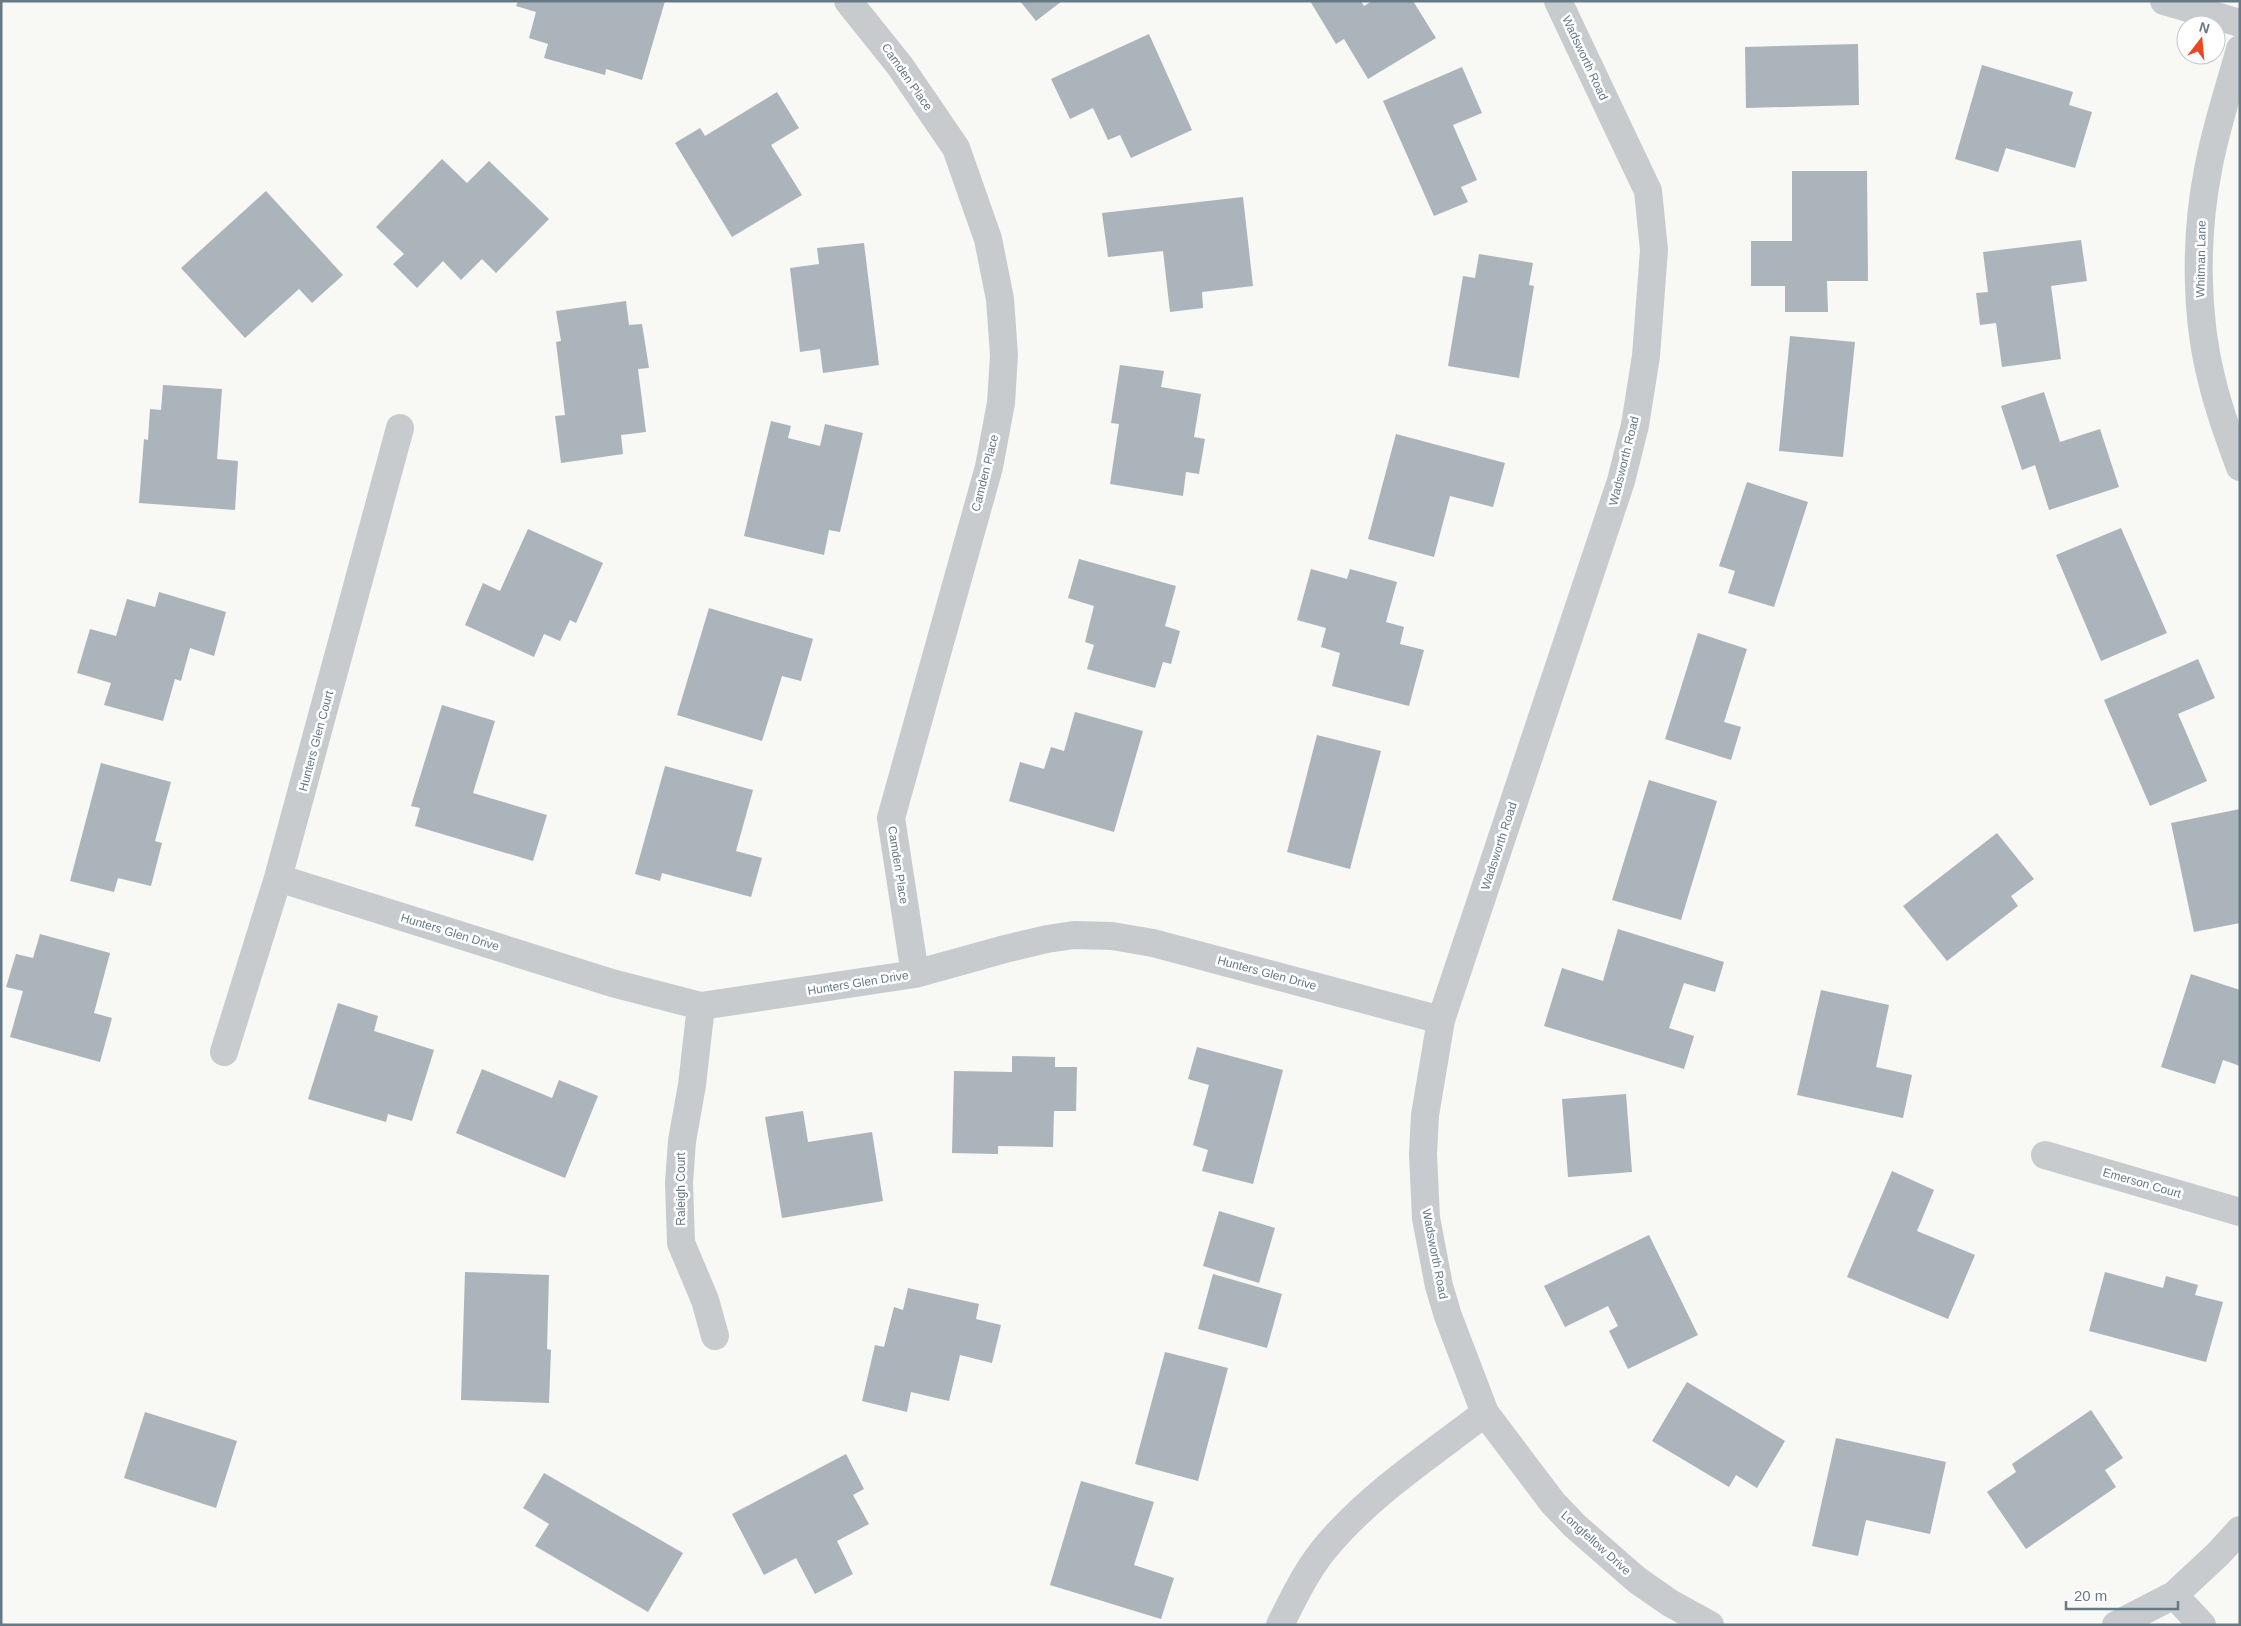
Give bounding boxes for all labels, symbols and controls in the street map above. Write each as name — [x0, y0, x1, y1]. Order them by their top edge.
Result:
street label: Wadsworth Road — [1559, 14, 1611, 102]
north arrow — [2176, 15, 2226, 65]
text: N — [2198, 18, 2212, 37]
street label: Camden Place — [879, 41, 935, 114]
street label: Whitman Lane — [2193, 220, 2209, 298]
street label: Wadsworth Road — [1606, 415, 1642, 507]
street label: Camden Place — [969, 433, 1001, 513]
street label: Hunters Glen Court — [296, 689, 336, 793]
street label: Wadsworth Road — [1478, 800, 1520, 892]
street label: Camden Place — [885, 825, 911, 905]
street label: Hunters Glen Drive — [399, 910, 501, 954]
street label: Hunters Glen Drive — [1216, 953, 1318, 993]
street label: Hunters Glen Drive — [807, 968, 910, 998]
street label: Raleigh Court — [674, 1152, 688, 1226]
street label: Emerson Court — [2101, 1165, 2183, 1201]
street label: Wadsworth Road — [1419, 1208, 1451, 1300]
street label: Longfellow Drive — [1558, 1508, 1634, 1578]
scale bar — [2066, 1578, 2178, 1610]
text: 20 m — [2074, 1587, 2107, 1604]

